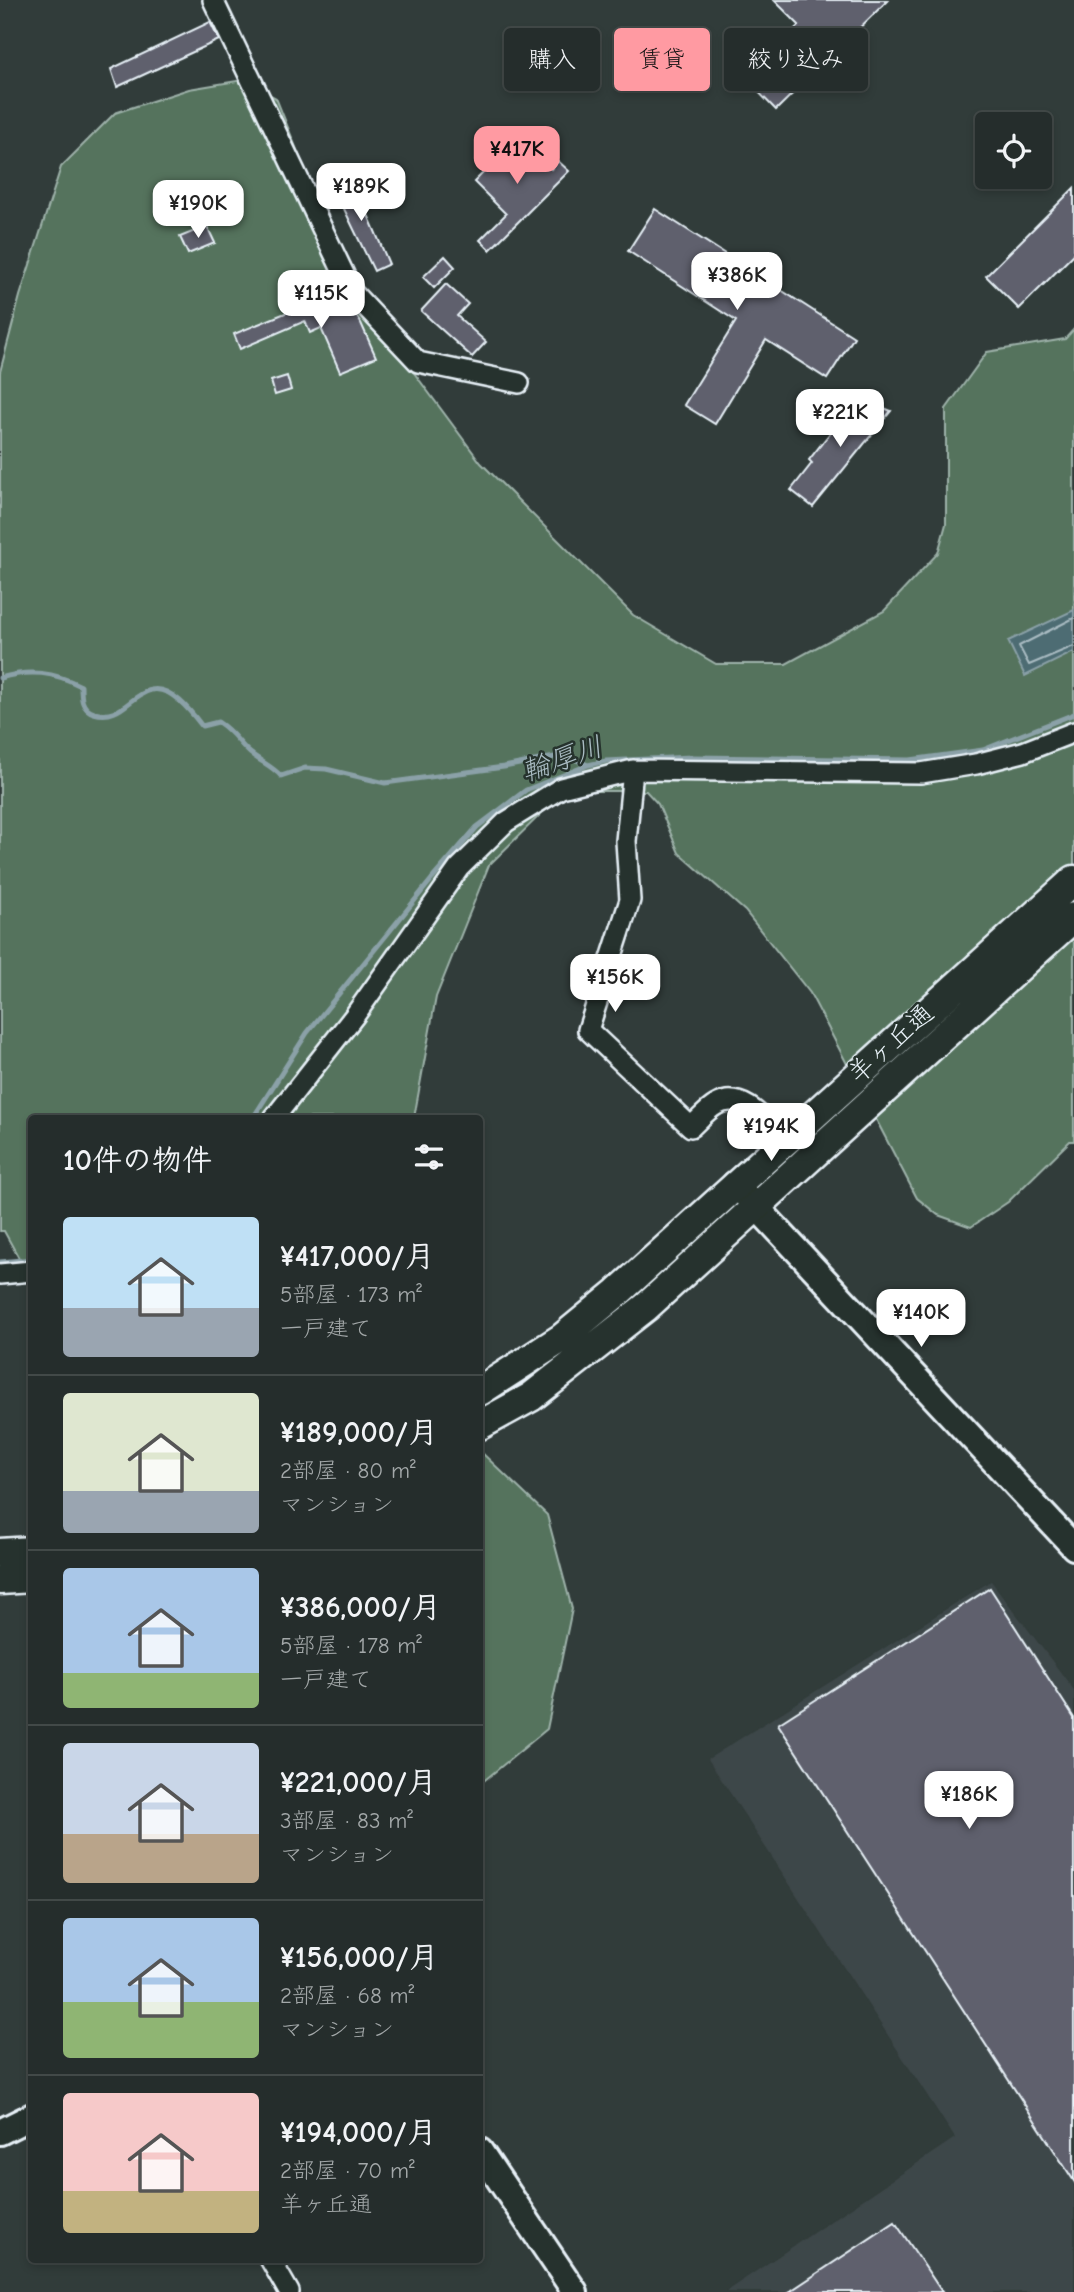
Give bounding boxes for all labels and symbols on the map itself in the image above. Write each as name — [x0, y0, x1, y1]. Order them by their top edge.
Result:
pin: ¥417K — [468, 127, 566, 186]
pin: ¥189K — [312, 164, 410, 223]
pin: ¥190K — [149, 180, 247, 240]
pin: ¥386K — [688, 252, 786, 312]
pin: ¥115K — [272, 270, 370, 330]
pin: ¥221K — [791, 390, 889, 449]
water label: 輪厚川 — [517, 730, 607, 788]
pin: ¥156K — [566, 954, 664, 1014]
street label: 羊ヶ丘通 — [842, 998, 940, 1090]
pin: ¥194K — [722, 1104, 820, 1163]
pin: ¥140K — [872, 1290, 970, 1349]
pin: ¥186K — [920, 1772, 1018, 1831]

